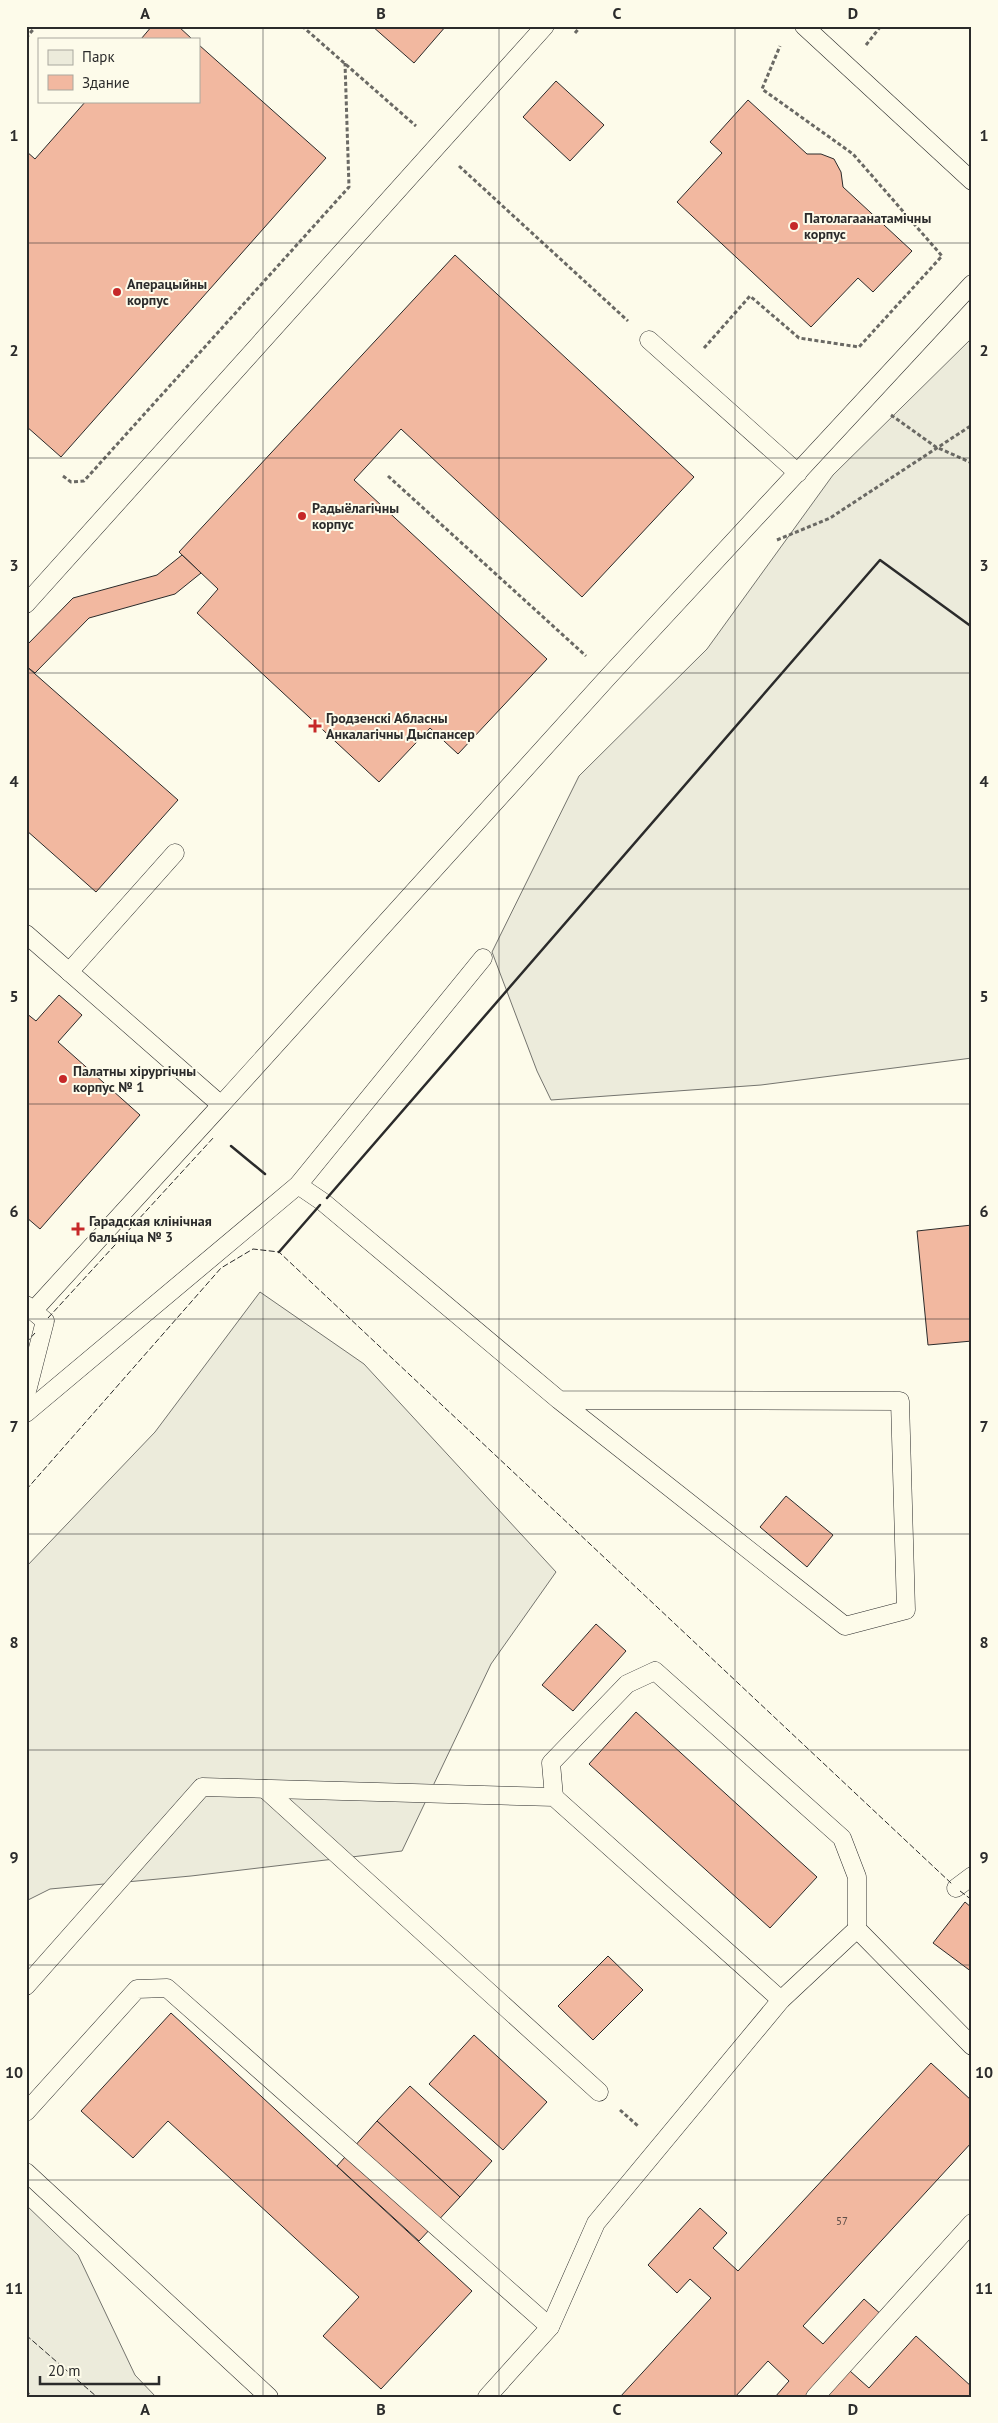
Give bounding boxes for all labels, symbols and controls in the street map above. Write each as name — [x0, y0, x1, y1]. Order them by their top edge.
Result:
text: A — [140, 3, 150, 23]
text: B — [376, 3, 386, 23]
text: C — [613, 3, 622, 23]
text: D — [848, 3, 858, 23]
legend — [38, 38, 200, 102]
text: Парк — [82, 47, 115, 66]
text: Здание — [82, 73, 130, 92]
text: 1 — [9, 125, 19, 145]
text: 1 — [979, 125, 989, 145]
place label: Патолагаанатамічны корпус — [804, 209, 931, 243]
marker: Патолагаанатамічны корпус — [788, 220, 800, 232]
place label: Аперацыйны корпус — [127, 275, 207, 309]
marker: Аперацыйны корпус — [111, 286, 123, 298]
text: 2 — [9, 340, 19, 360]
text: 2 — [979, 340, 989, 360]
place label: Радыёлагічны корпус — [312, 499, 399, 533]
marker: Радыёлагічны корпус — [296, 510, 308, 522]
text: 3 — [9, 555, 19, 575]
text: 3 — [979, 555, 989, 575]
place label: Гродзенскі Абласны Анкалагічны Дыспансер — [326, 709, 475, 743]
marker: Гродзенскі Абласны Анкалагічны Дыспансер — [308, 719, 322, 733]
text: 4 — [9, 771, 19, 791]
text: 4 — [979, 771, 989, 791]
text: 5 — [9, 986, 19, 1006]
text: 5 — [979, 986, 989, 1006]
place label: Палатны хірургічны корпус № 1 — [73, 1062, 196, 1096]
marker: Палатны хірургічны корпус № 1 — [57, 1073, 69, 1085]
text: 6 — [9, 1201, 19, 1221]
text: 6 — [979, 1201, 989, 1221]
place label: Гарадская клінічная бальніца № 3 — [89, 1212, 212, 1246]
marker: Гарадская клінічная бальніца № 3 — [71, 1222, 85, 1236]
text: 7 — [9, 1416, 19, 1436]
text: 7 — [979, 1416, 989, 1436]
text: 8 — [9, 1632, 19, 1652]
text: 8 — [979, 1632, 989, 1652]
text: 9 — [9, 1847, 19, 1867]
text: 9 — [979, 1847, 989, 1867]
text: 10 — [5, 2062, 23, 2082]
text: 10 — [975, 2062, 993, 2082]
house number: 57 — [836, 2214, 848, 2228]
text: 11 — [5, 2278, 23, 2298]
text: 11 — [975, 2278, 993, 2298]
scale bar — [40, 2353, 159, 2385]
text: 20 m — [48, 2361, 81, 2380]
text: A — [140, 2399, 150, 2419]
text: B — [376, 2399, 386, 2419]
text: C — [613, 2399, 622, 2419]
text: D — [848, 2399, 858, 2419]

